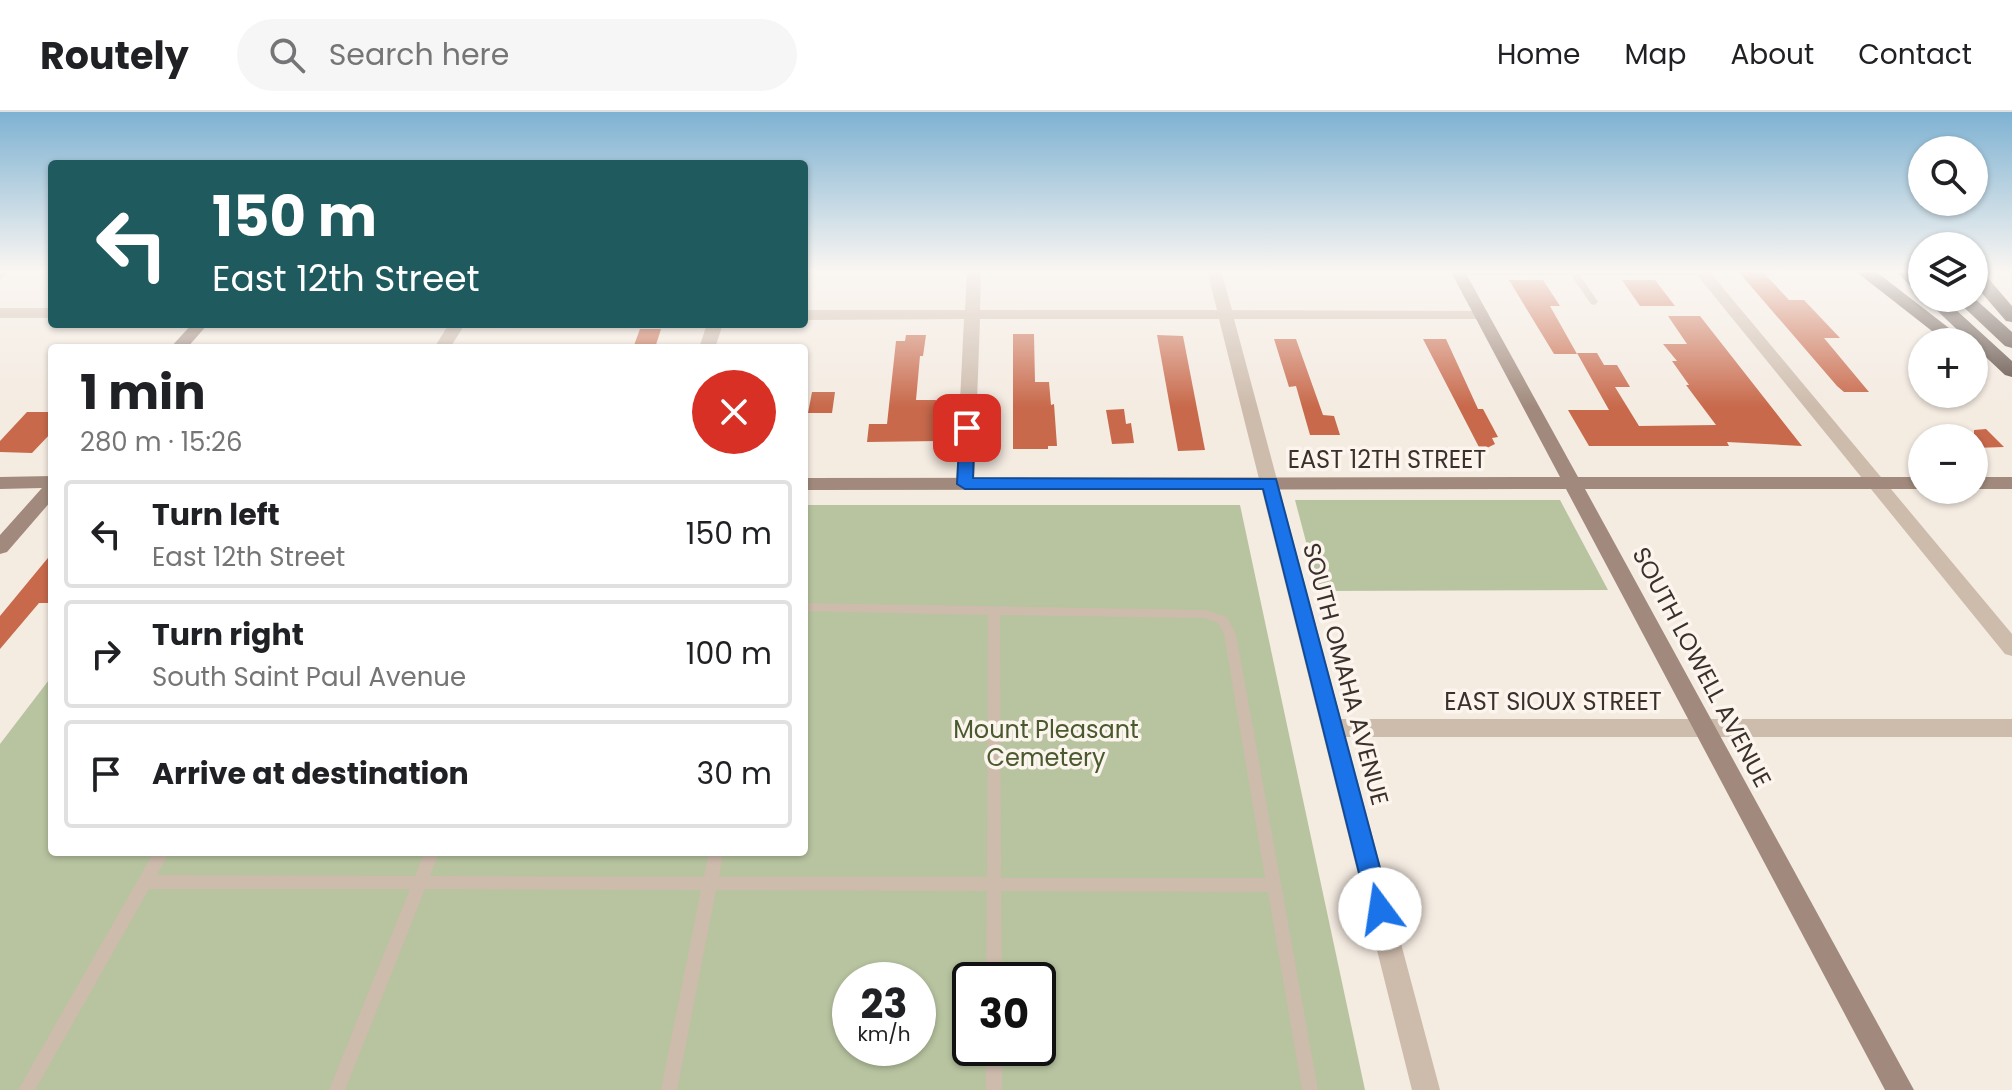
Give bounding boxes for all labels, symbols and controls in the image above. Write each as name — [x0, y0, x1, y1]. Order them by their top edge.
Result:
search box — [237, 19, 797, 91]
text: Routely — [40, 29, 189, 82]
icon: search — [265, 33, 309, 77]
text: Search here — [329, 33, 509, 76]
text: Home — [1497, 35, 1580, 74]
text: Map — [1624, 35, 1686, 74]
text: About — [1730, 35, 1814, 74]
text: Contact — [1858, 35, 1972, 74]
map controls — [1908, 136, 1988, 504]
button: search — [1908, 136, 1988, 216]
text: 150 m — [212, 177, 377, 256]
icon: left — [80, 192, 184, 296]
button: layers — [1908, 232, 1988, 312]
text: East 12th Street — [212, 253, 480, 304]
button: + — [1908, 328, 1988, 408]
text: 1 min — [80, 359, 206, 426]
button: close — [692, 370, 776, 454]
pin — [933, 394, 1001, 462]
icon: arrive — [945, 406, 989, 450]
text: 280 m · 15:26 — [80, 424, 242, 460]
button: − — [1908, 424, 1988, 504]
street label: EAST 12TH STREET — [1288, 443, 1486, 476]
text: Turn left — [152, 493, 280, 536]
icon: left — [84, 512, 128, 556]
text: 150 m — [686, 512, 772, 555]
text: East 12th Street — [152, 539, 345, 575]
street label: SOUTH OMAHA AVENUE — [1295, 539, 1397, 809]
street label: SOUTH LOWELL AVENUE — [1625, 541, 1779, 793]
text: Turn right — [152, 613, 304, 656]
icon: right — [84, 632, 128, 676]
text: 100 m — [686, 632, 772, 675]
text: South Saint Paul Avenue — [152, 659, 466, 695]
street label: EAST SIOUX STREET — [1444, 685, 1662, 718]
park label: Mount Pleasant Cemetery — [953, 713, 1139, 774]
icon: arrive — [84, 752, 128, 796]
text: Arrive at destination — [152, 752, 469, 795]
text: 30 m — [697, 752, 772, 795]
position arrow — [1338, 867, 1422, 951]
speed limit sign: 30 — [952, 962, 1056, 1066]
text: 23 — [860, 976, 908, 1032]
text: km/h — [857, 1020, 911, 1048]

